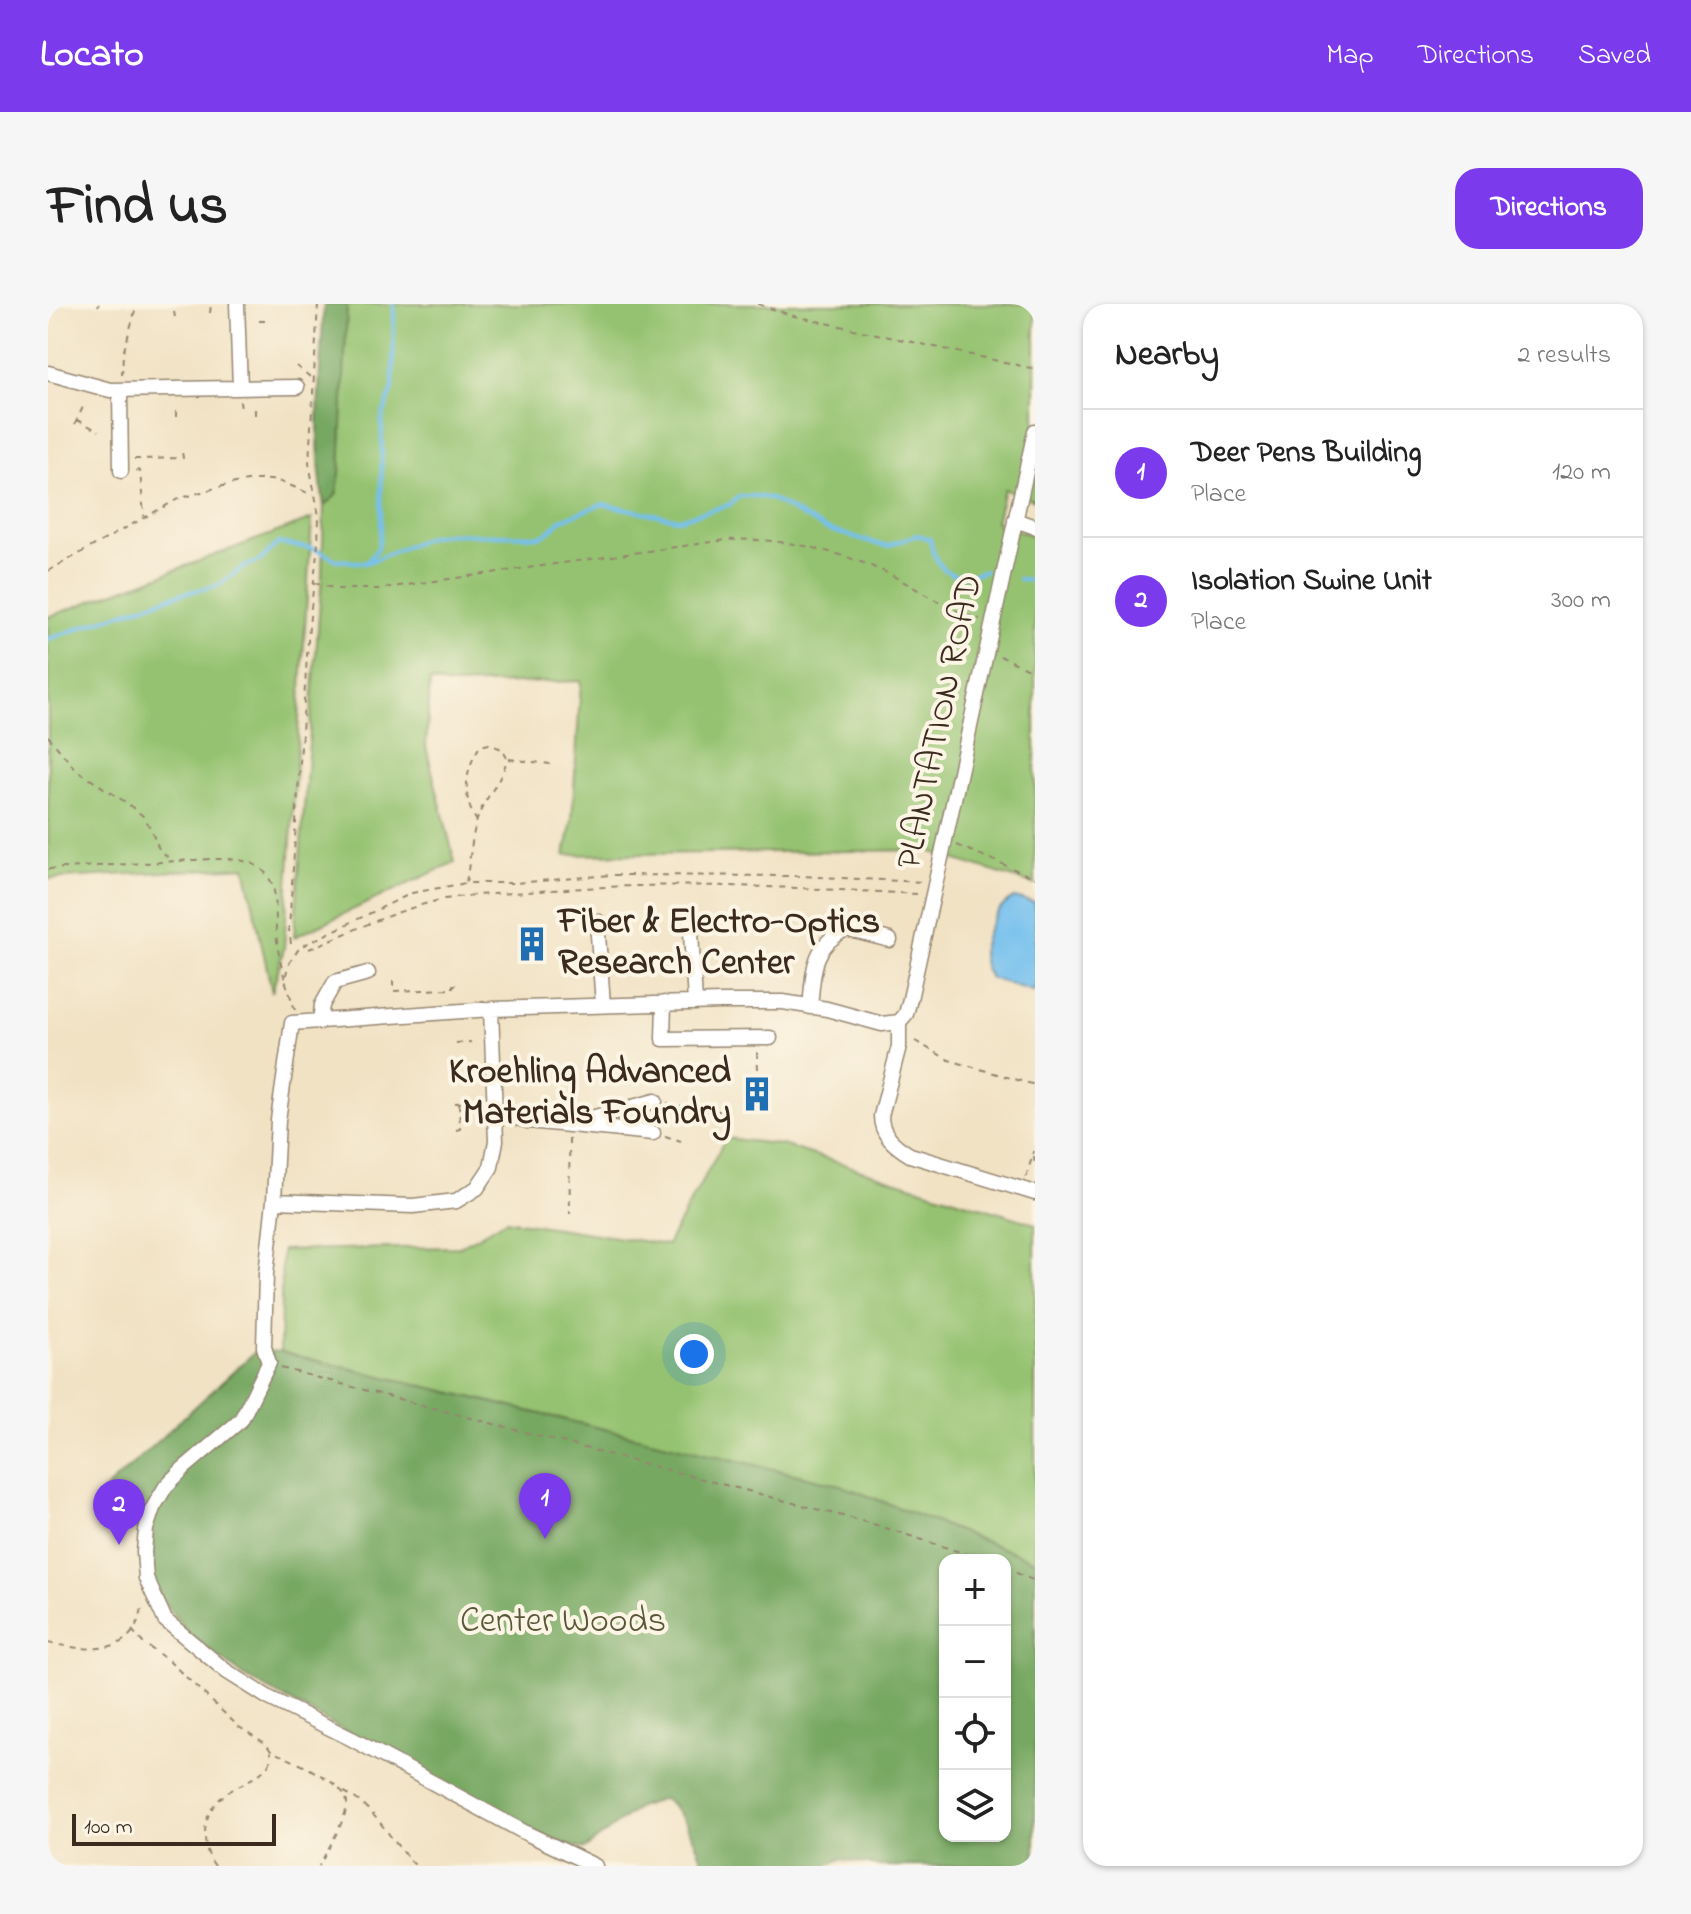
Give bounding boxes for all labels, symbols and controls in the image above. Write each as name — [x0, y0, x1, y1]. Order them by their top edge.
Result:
text: Locato — [40, 28, 144, 84]
text: Map — [1326, 36, 1374, 77]
text: Directions — [1418, 36, 1534, 77]
text: Saved — [1578, 36, 1651, 77]
text: Find us — [48, 168, 228, 249]
button: Directions — [1455, 168, 1643, 249]
text: Nearby — [1115, 331, 1219, 381]
text: 2 results — [1518, 337, 1611, 375]
text: Deer Pens Building — [1191, 432, 1422, 476]
text: 1 — [1137, 454, 1145, 492]
text: 120 m — [1552, 454, 1611, 492]
text: Place — [1191, 476, 1246, 514]
text: Isolation Swine Unit — [1191, 560, 1432, 604]
street label: PLANTATION ROAD — [884, 570, 998, 874]
text: 2 — [1135, 582, 1147, 620]
text: 300 m — [1551, 582, 1611, 620]
text: Place — [1191, 604, 1246, 642]
place label: Fiber & Electro-Optics Research Center — [556, 897, 880, 991]
building icon: Fiber & Electro-Optics Research Center — [513, 925, 551, 963]
place label: Kroehling Advanced Materials Foundry — [449, 1047, 732, 1141]
building icon: Kroehling Advanced Materials Foundry — [738, 1075, 776, 1113]
your location — [674, 1334, 714, 1374]
pin: 1 — [519, 1473, 571, 1539]
pin: 2 — [93, 1479, 145, 1545]
map controls — [939, 1554, 1011, 1842]
button: + — [939, 1554, 1011, 1626]
park label: Center Woods — [460, 1596, 666, 1649]
button: − — [939, 1626, 1011, 1698]
button: locate — [939, 1698, 1011, 1770]
button: layers — [939, 1770, 1011, 1842]
scale bar — [72, 1810, 276, 1846]
text: 100 m — [84, 1812, 133, 1844]

